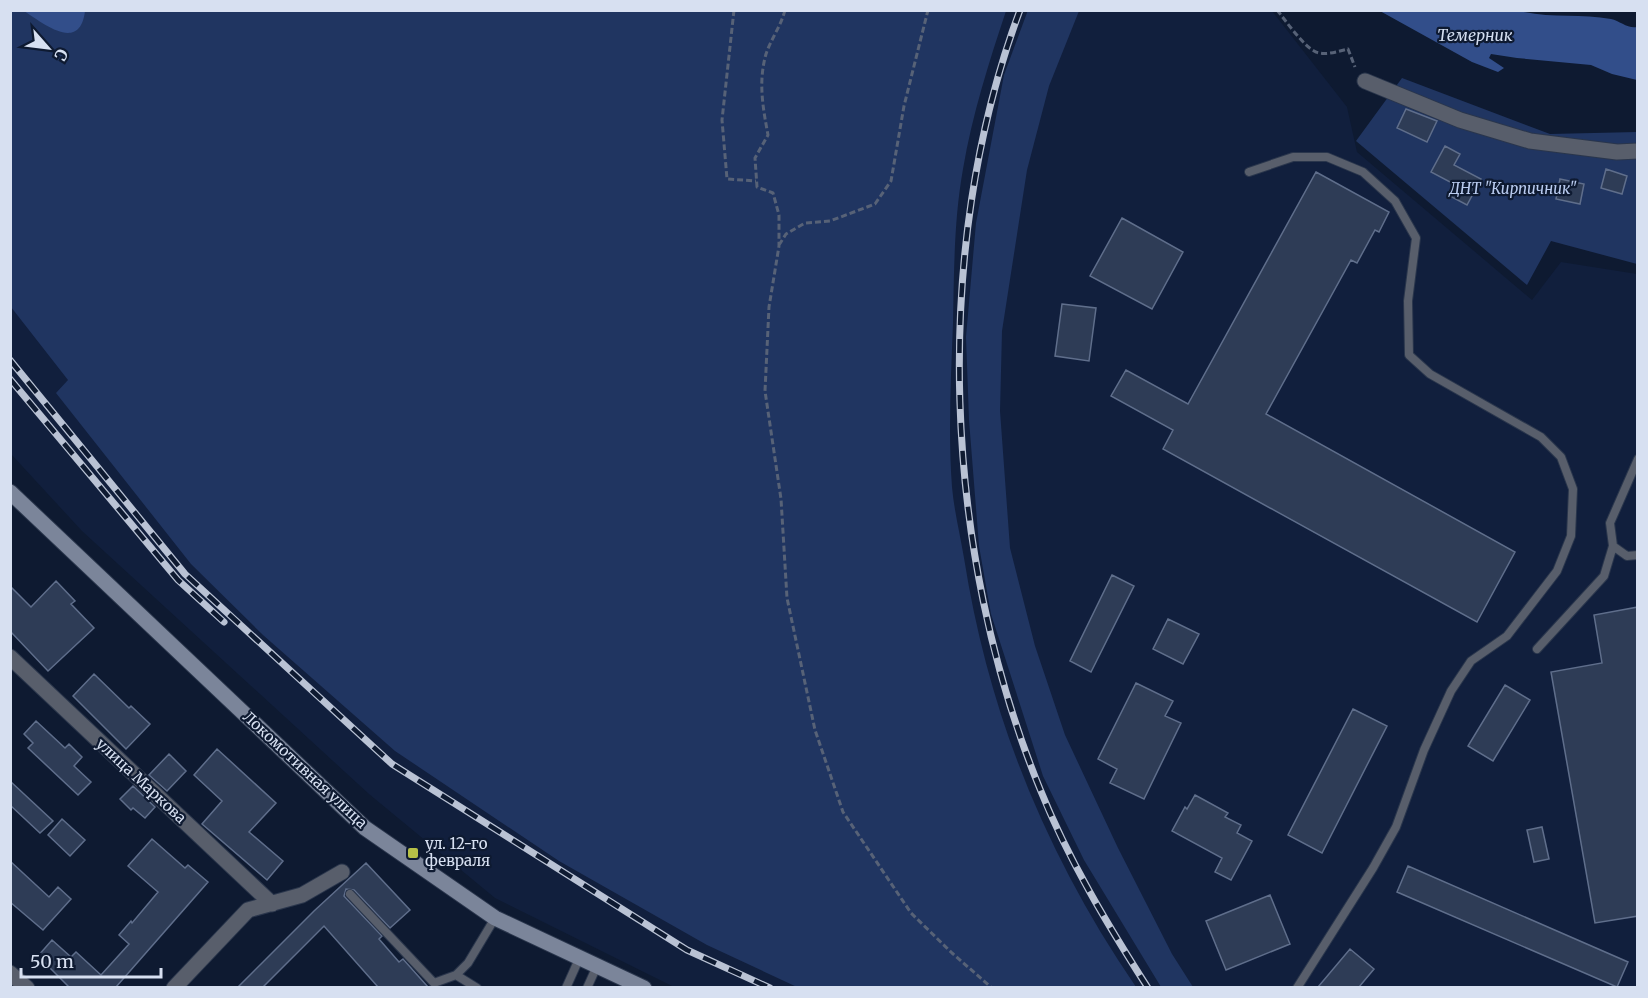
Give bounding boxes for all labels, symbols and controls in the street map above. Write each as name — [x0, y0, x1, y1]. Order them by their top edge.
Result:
north arrow — [18, 18, 78, 78]
water label: Темерник — [1437, 25, 1513, 45]
text: С — [50, 46, 73, 64]
park label: ДНТ "Кирпичник" — [1448, 179, 1577, 198]
street label: Локомотивная улица — [239, 707, 371, 832]
street label: улица Маркова — [92, 734, 190, 827]
place label: ул. 12-го февраля — [425, 834, 490, 870]
marker: ул. 12-го февраля — [406, 846, 420, 860]
scale bar — [21, 941, 160, 979]
text: 50 m — [30, 950, 74, 973]

